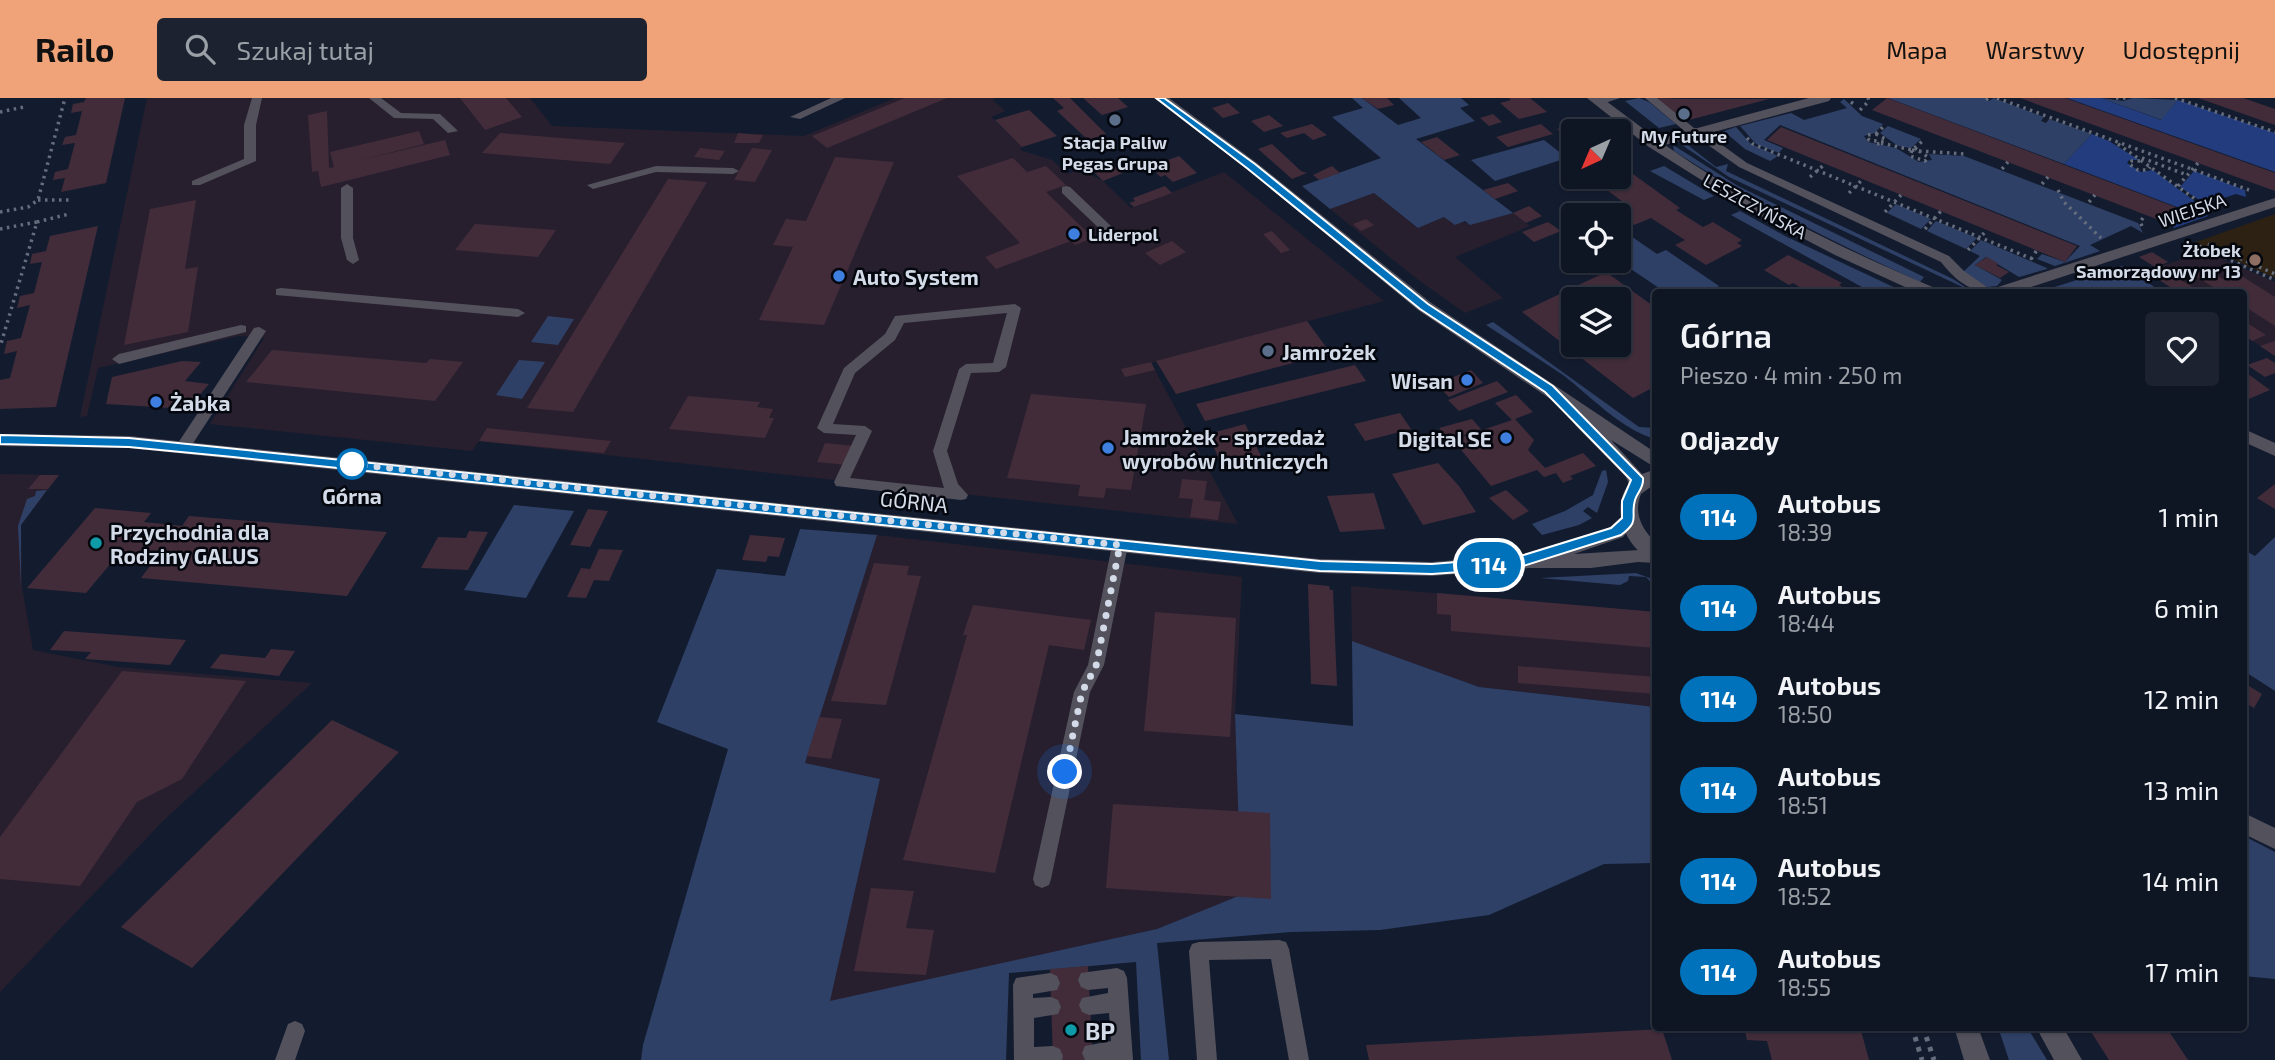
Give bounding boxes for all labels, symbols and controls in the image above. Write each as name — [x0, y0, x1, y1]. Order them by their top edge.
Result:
search box — [157, 18, 647, 81]
text: Railo — [35, 29, 115, 69]
icon: search — [181, 30, 219, 68]
text: Szukaj tutaj — [237, 34, 374, 65]
text: Mapa — [1886, 35, 1948, 64]
text: Warstwy — [1986, 35, 2085, 64]
text: Udostępnij — [2123, 35, 2240, 64]
marker: My Future — [1676, 106, 1692, 122]
marker: Stacja Paliw Pegas Grupa — [1107, 112, 1123, 128]
north arrow — [1561, 119, 1631, 189]
map controls — [1561, 119, 1631, 357]
place label: My Future — [1641, 125, 1727, 147]
place label: Stacja Paliw Pegas Grupa — [1062, 131, 1168, 174]
street label: LESZCZYŃSKA — [1699, 169, 1811, 244]
street label: WIEJSKA — [2155, 188, 2229, 232]
button: locate — [1561, 203, 1631, 273]
place label: Liderpol — [1088, 223, 1159, 245]
marker: Liderpol — [1066, 226, 1082, 242]
place label: Żłobek Samorządowy nr 13 — [2076, 239, 2241, 282]
marker: Żłobek Samorządowy nr 13 — [2247, 252, 2263, 268]
place label: Auto System — [853, 264, 979, 290]
marker: Auto System — [831, 268, 847, 284]
button: layers — [1561, 287, 1631, 357]
button: heart — [2145, 312, 2219, 386]
text: Górna — [1680, 315, 1772, 355]
place label: Jamrożek — [1282, 339, 1376, 364]
marker: Jamrożek — [1260, 343, 1276, 359]
text: Pieszo · 4 min · 250 m — [1680, 361, 1902, 389]
place label: Wisan — [1391, 368, 1453, 393]
marker: Wisan — [1459, 372, 1475, 388]
place label: Żabka — [170, 390, 230, 415]
marker: Żabka — [148, 394, 164, 410]
place label: Jamrożek - sprzedaż wyrobów hutniczych — [1122, 424, 1329, 474]
text: Odjazdy — [1680, 424, 1779, 455]
place label: Digital SE — [1398, 426, 1492, 451]
marker: Digital SE — [1498, 430, 1514, 446]
marker: Jamrożek - sprzedaż wyrobów hutniczych — [1100, 440, 1116, 456]
marker: Górna — [337, 449, 367, 479]
place label: Górna — [322, 483, 382, 508]
street label: GÓRNA — [879, 485, 949, 517]
text: Autobus — [1778, 487, 1881, 518]
text: 1 min — [2159, 501, 2219, 532]
text: 114 — [1700, 502, 1737, 531]
text: 18:39 — [1778, 518, 1833, 546]
place label: Przychodnia dla Rodziny GALUS — [110, 519, 269, 569]
marker: Przychodnia dla Rodziny GALUS — [88, 535, 104, 551]
line badge: 114 — [1449, 542, 1529, 588]
text: 114 — [1471, 550, 1507, 579]
text: Autobus — [1778, 578, 1881, 609]
text: 6 min — [2154, 592, 2219, 623]
text: 114 — [1700, 593, 1737, 622]
text: 18:44 — [1778, 609, 1835, 637]
text: Autobus — [1778, 669, 1881, 700]
text: 12 min — [2144, 683, 2219, 714]
text: 114 — [1700, 684, 1737, 713]
text: 18:50 — [1778, 700, 1833, 728]
your location — [1047, 754, 1082, 789]
text: Autobus — [1778, 760, 1881, 791]
text: 13 min — [2144, 774, 2219, 805]
text: 114 — [1700, 775, 1737, 804]
text: 18:51 — [1778, 791, 1828, 819]
text: Autobus — [1778, 851, 1881, 882]
text: 14 min — [2143, 865, 2219, 896]
text: 114 — [1700, 866, 1737, 895]
text: 18:52 — [1778, 882, 1832, 910]
text: Autobus — [1778, 942, 1881, 973]
text: 17 min — [2145, 956, 2219, 987]
text: 114 — [1700, 957, 1737, 986]
text: 18:55 — [1778, 973, 1831, 1001]
place label: BP — [1085, 1016, 1115, 1045]
marker: BP — [1063, 1022, 1079, 1038]

